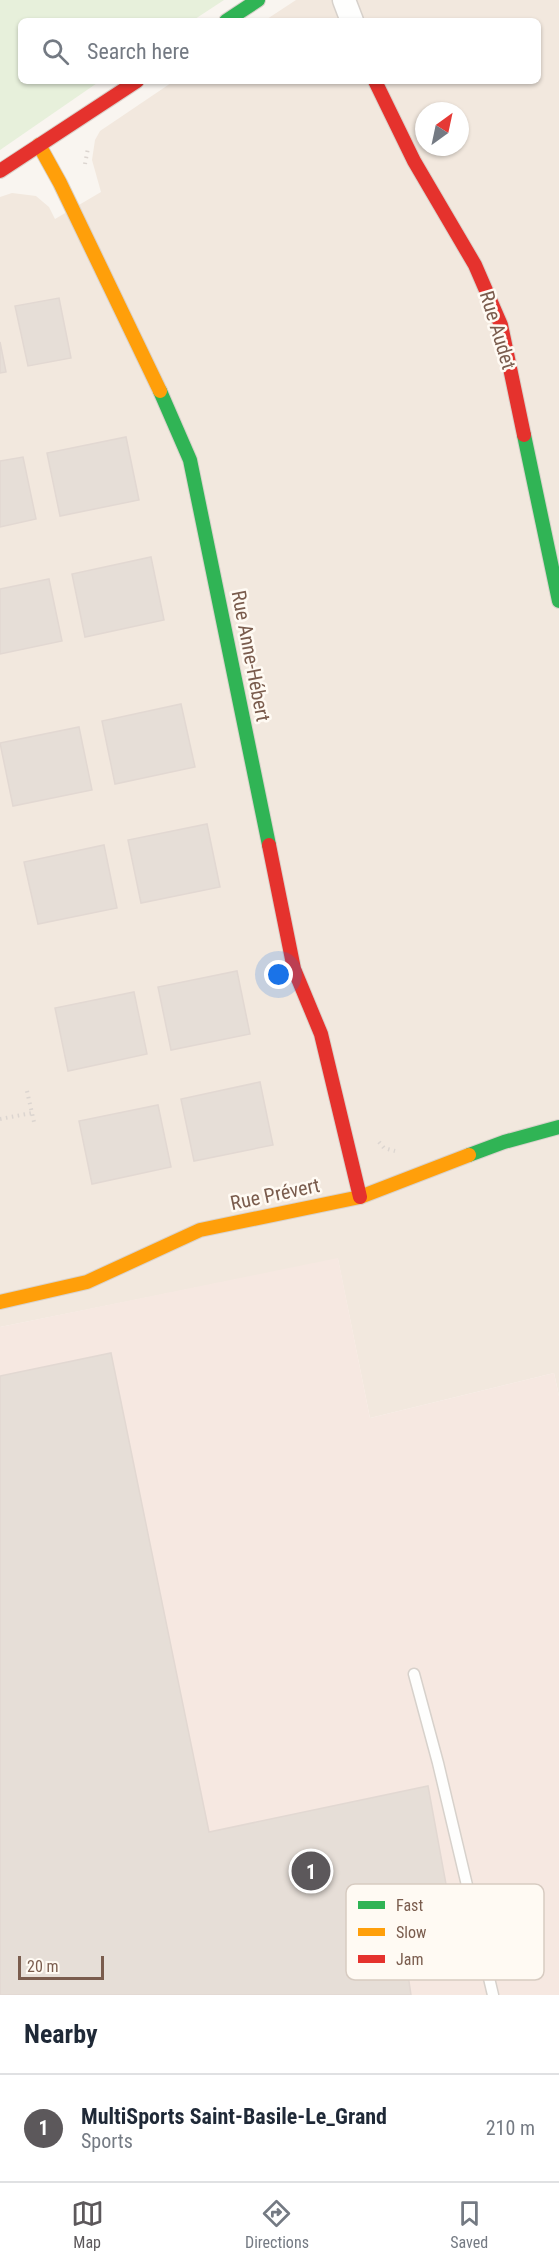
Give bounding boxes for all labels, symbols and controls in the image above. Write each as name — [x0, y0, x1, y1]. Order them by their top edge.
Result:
search box — [18, 18, 541, 84]
icon: search — [39, 35, 72, 68]
text: Search here — [87, 39, 189, 64]
north arrow — [415, 102, 469, 156]
street label: Rue Audet — [475, 288, 521, 372]
street label: Rue Anne-Hébert — [227, 588, 275, 724]
your location — [264, 960, 293, 989]
street label: Rue Prévert — [228, 1173, 322, 1215]
pin: 1 — [292, 1848, 330, 1894]
legend — [346, 1884, 544, 1980]
text: Fast — [396, 1896, 423, 1915]
text: Slow — [396, 1923, 426, 1942]
text: Jam — [396, 1950, 423, 1969]
scale bar — [18, 1953, 104, 1980]
text: 20 m — [27, 1957, 59, 1976]
text: Nearby — [24, 2019, 98, 2049]
text: MultiSports Saint-Basile-Le_Grand — [81, 2104, 387, 2129]
text: 1 — [38, 2116, 49, 2140]
text: 210 m — [486, 2116, 535, 2140]
text: Sports — [81, 2129, 133, 2153]
tab: Map — [71, 2197, 104, 2252]
tab: Directions — [245, 2197, 309, 2252]
tab: Saved — [450, 2197, 488, 2252]

